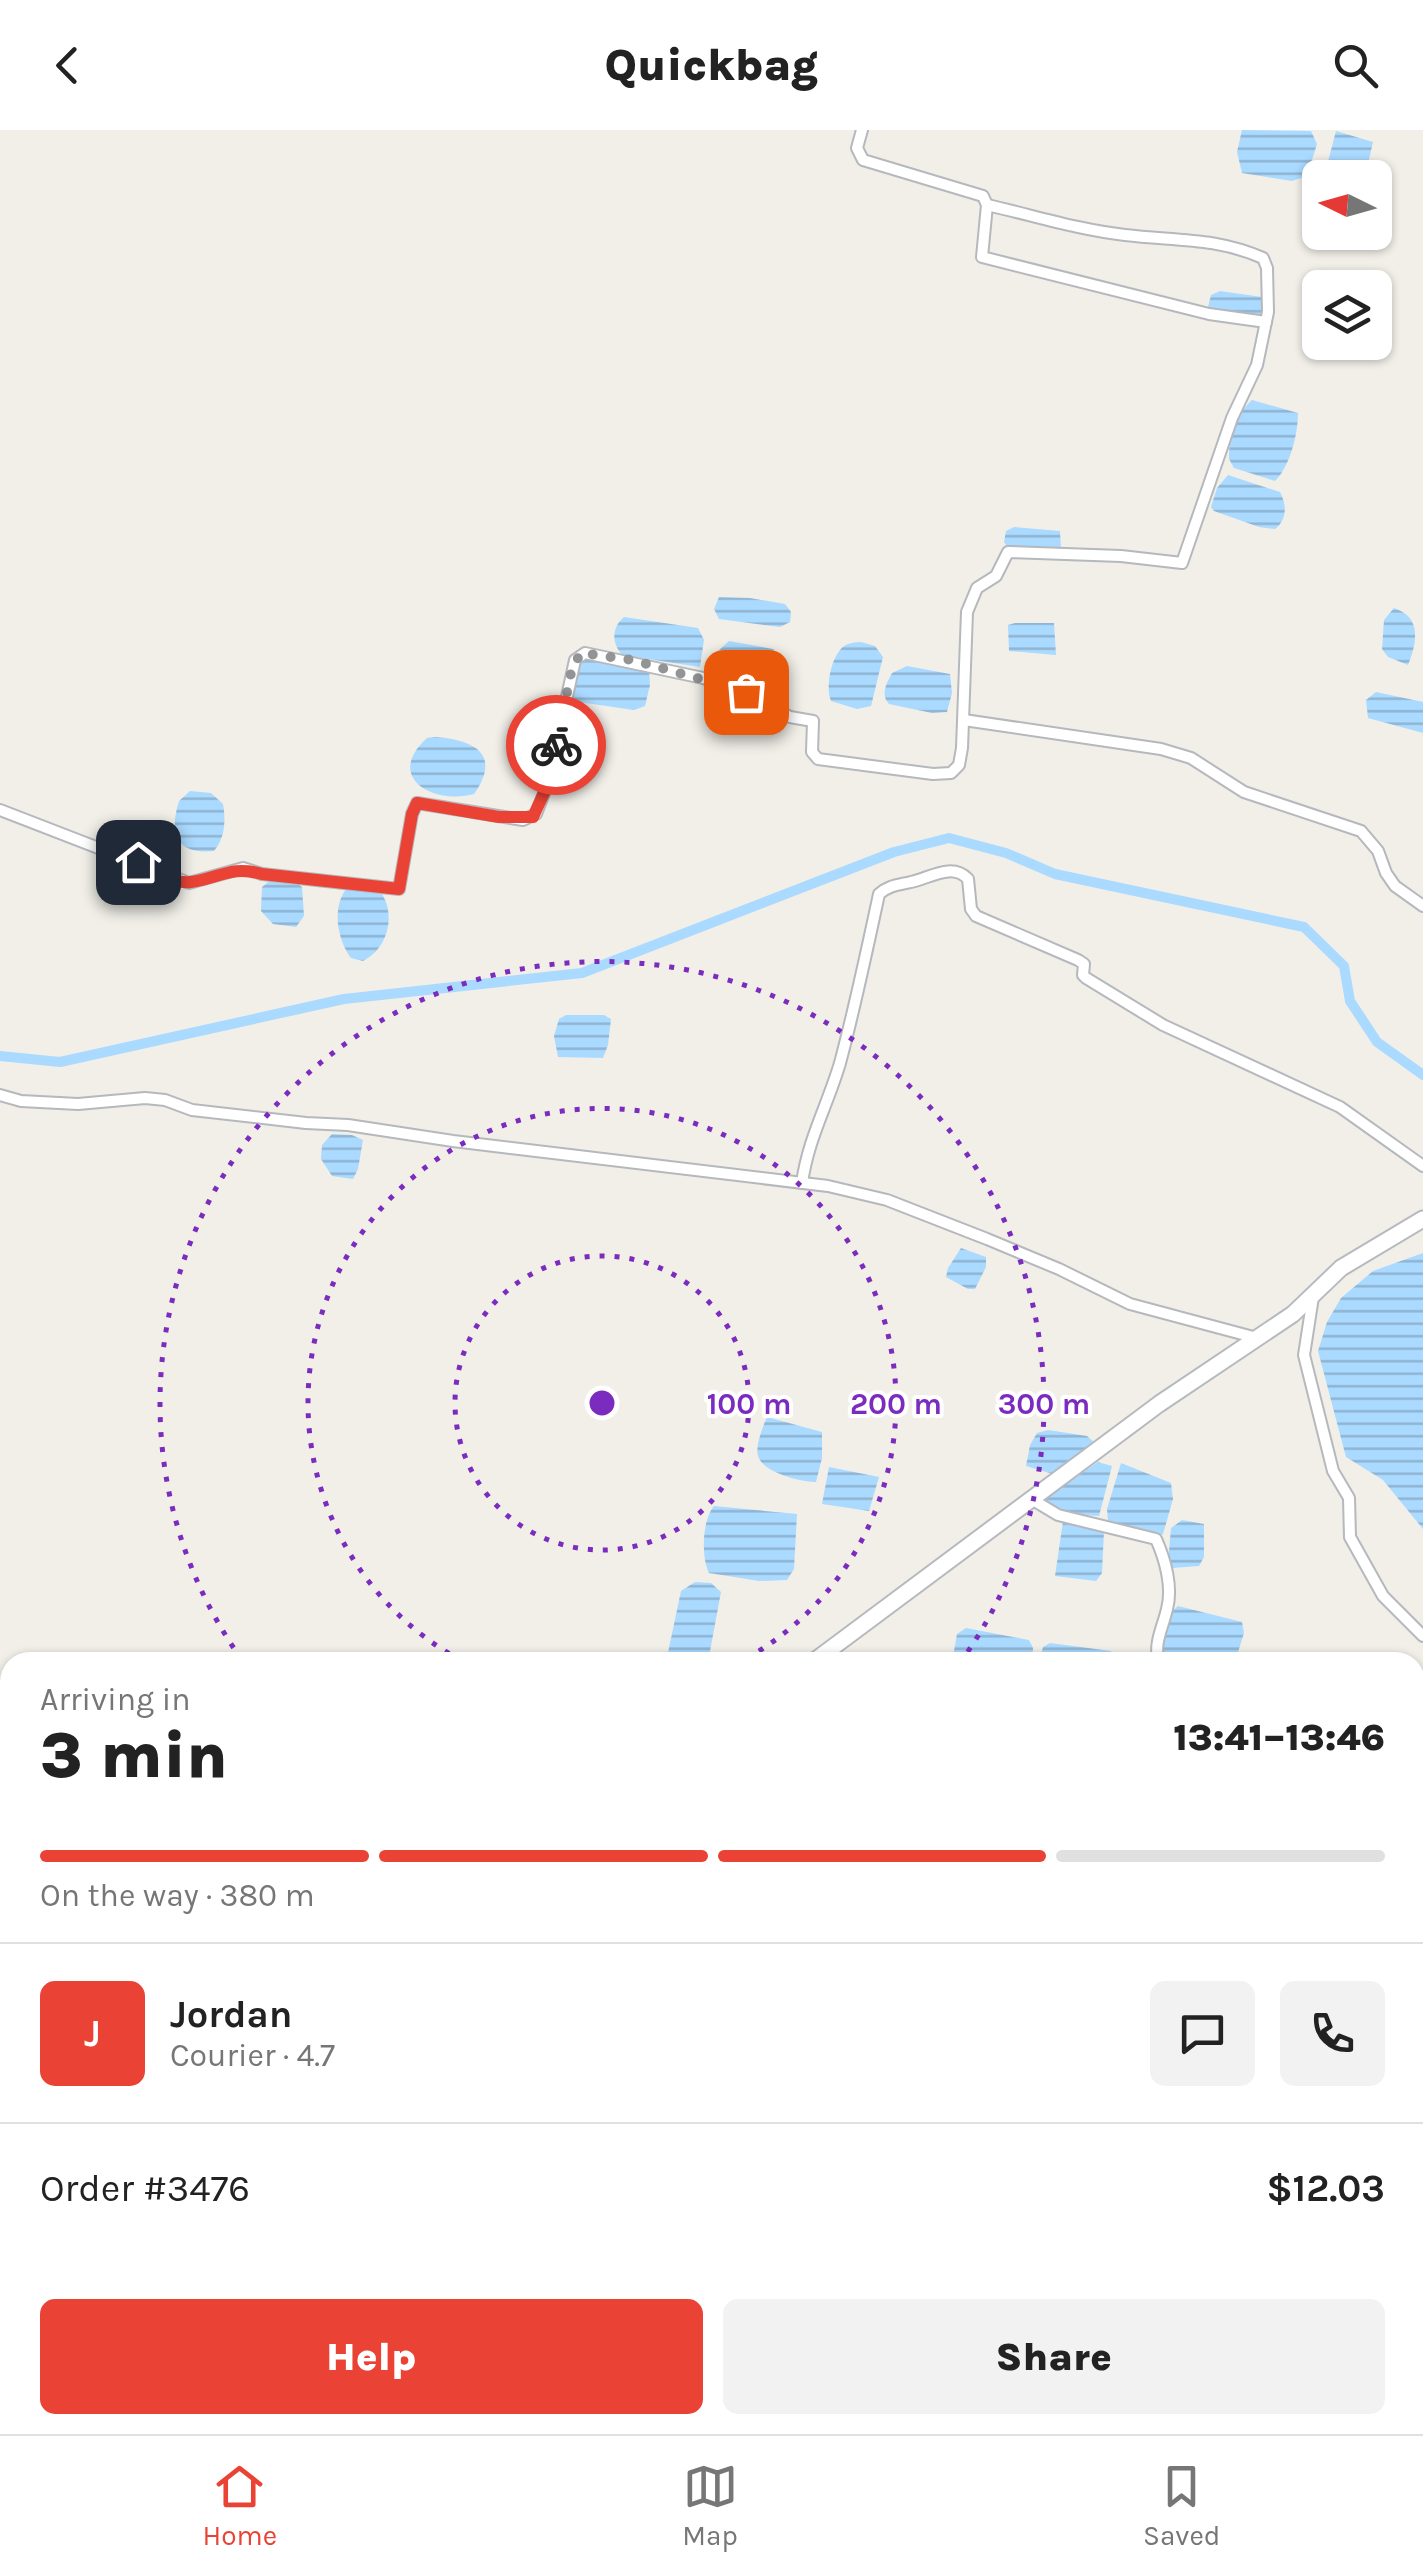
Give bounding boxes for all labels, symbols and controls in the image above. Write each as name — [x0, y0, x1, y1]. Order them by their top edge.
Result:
icon: back — [40, 38, 95, 93]
icon: search — [1328, 38, 1383, 93]
text: Quickbag — [605, 39, 818, 91]
north arrow — [1302, 160, 1392, 250]
map controls — [1302, 160, 1392, 360]
button: layers — [1302, 270, 1392, 360]
pin — [704, 650, 789, 735]
icon: bag — [719, 665, 774, 720]
courier — [506, 695, 606, 795]
icon: bike — [529, 718, 584, 773]
pin — [96, 820, 181, 905]
icon: home — [111, 835, 166, 890]
centre of rings — [584, 1385, 620, 1421]
text: 100 m — [707, 1386, 791, 1422]
text: 200 m — [850, 1386, 942, 1422]
text: 300 m — [998, 1386, 1090, 1422]
text: Arriving in — [40, 1681, 191, 1718]
text: 13:41–13:46 — [1173, 1715, 1385, 1760]
text: 3 min — [40, 1717, 228, 1793]
text: On the way · 380 m — [40, 1877, 315, 1914]
button: chat — [1150, 1981, 1255, 2086]
button: phone — [1280, 1981, 1385, 2086]
text: Jordan — [170, 1992, 293, 2037]
text: J — [84, 2011, 101, 2056]
text: Courier · 4.7 — [170, 2037, 335, 2074]
text: Order #3476 — [40, 2166, 250, 2211]
text: $12.03 — [1266, 2166, 1385, 2211]
button: Help — [40, 2299, 703, 2414]
button: Share — [723, 2299, 1385, 2414]
tab: Home — [203, 2459, 277, 2552]
tab: Map — [682, 2459, 738, 2552]
tab: Saved — [1143, 2459, 1220, 2552]

